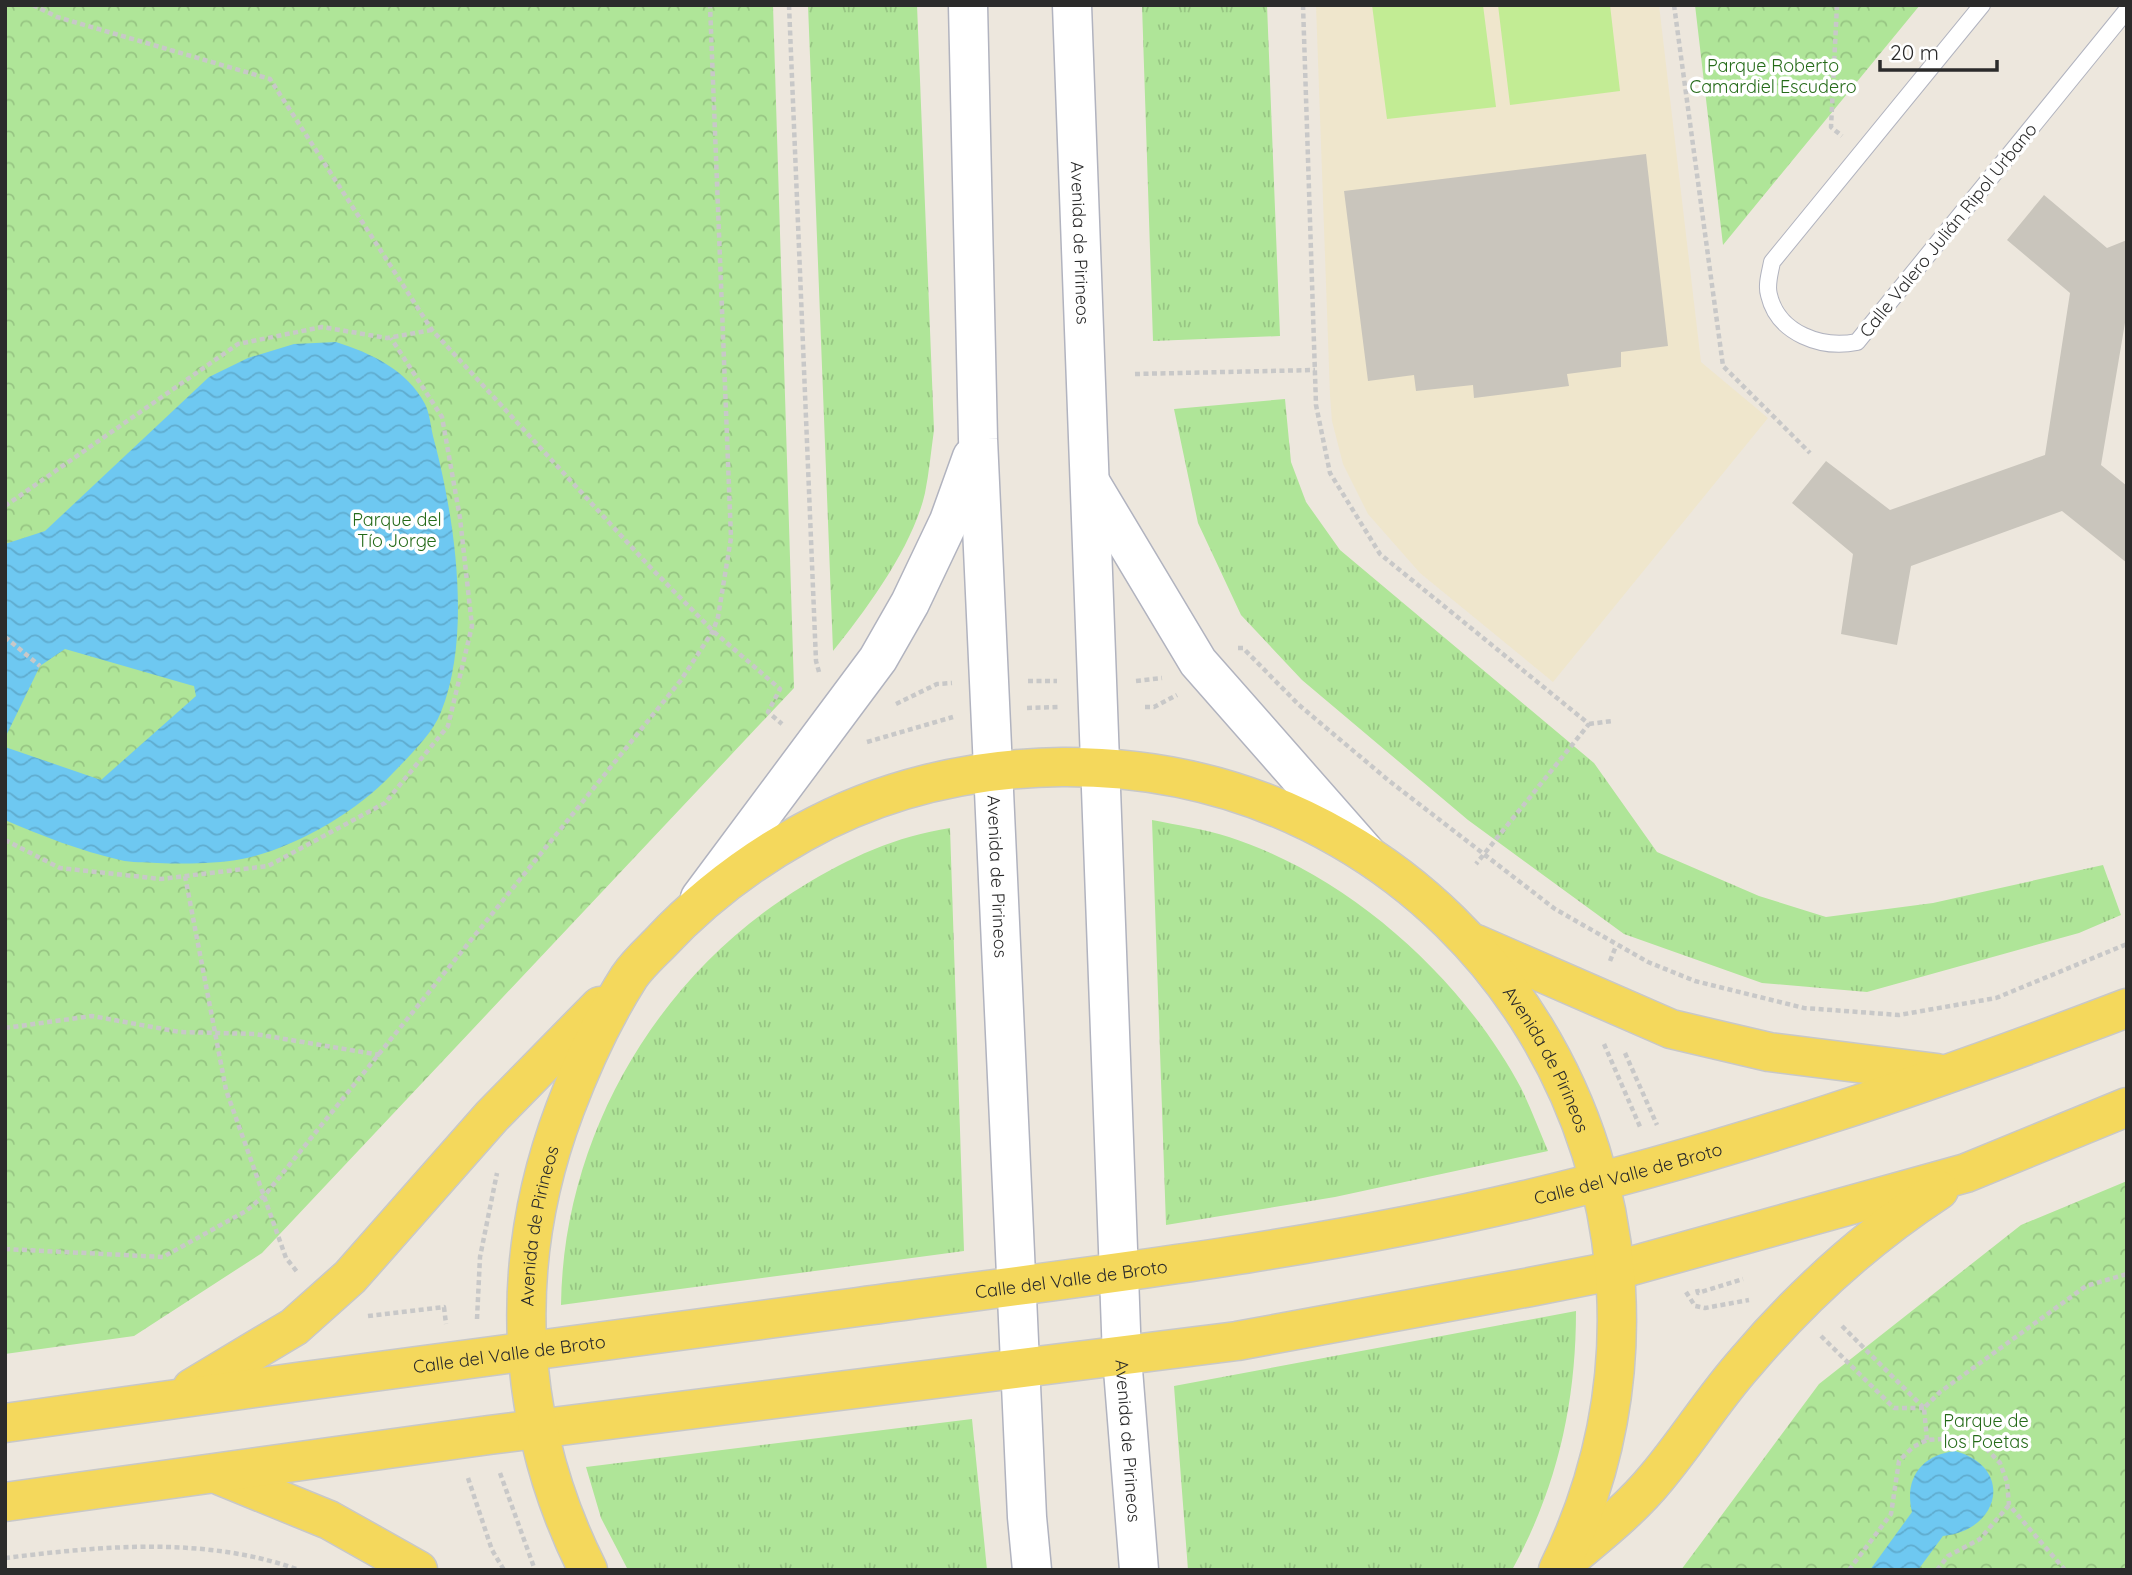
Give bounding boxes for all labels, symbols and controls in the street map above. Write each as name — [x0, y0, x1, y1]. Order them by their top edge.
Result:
scale bar — [1880, 28, 1997, 72]
text: 20 m — [1890, 39, 1939, 65]
park label: Parque Roberto Camardiel Escudero — [1689, 54, 1857, 98]
street label: Calle Valero Julián Ripol Urbano — [1854, 118, 2042, 342]
street label: Avenida de Pirineos — [1066, 161, 1095, 325]
park label: Parque del Tío Jorge — [352, 508, 442, 552]
street label: Avenida de Pirineos — [983, 794, 1013, 958]
street label: Avenida de Pirineos — [1498, 981, 1595, 1136]
street label: Calle del Valle de Broto — [1531, 1137, 1725, 1209]
street label: Avenida de Pirineos — [515, 1143, 563, 1307]
street label: Calle del Valle de Broto — [974, 1254, 1169, 1303]
street label: Calle del Valle de Broto — [412, 1329, 607, 1378]
street label: Avenida de Pirineos — [1111, 1359, 1147, 1523]
park label: Parque de los Poetas — [1943, 1409, 2029, 1453]

